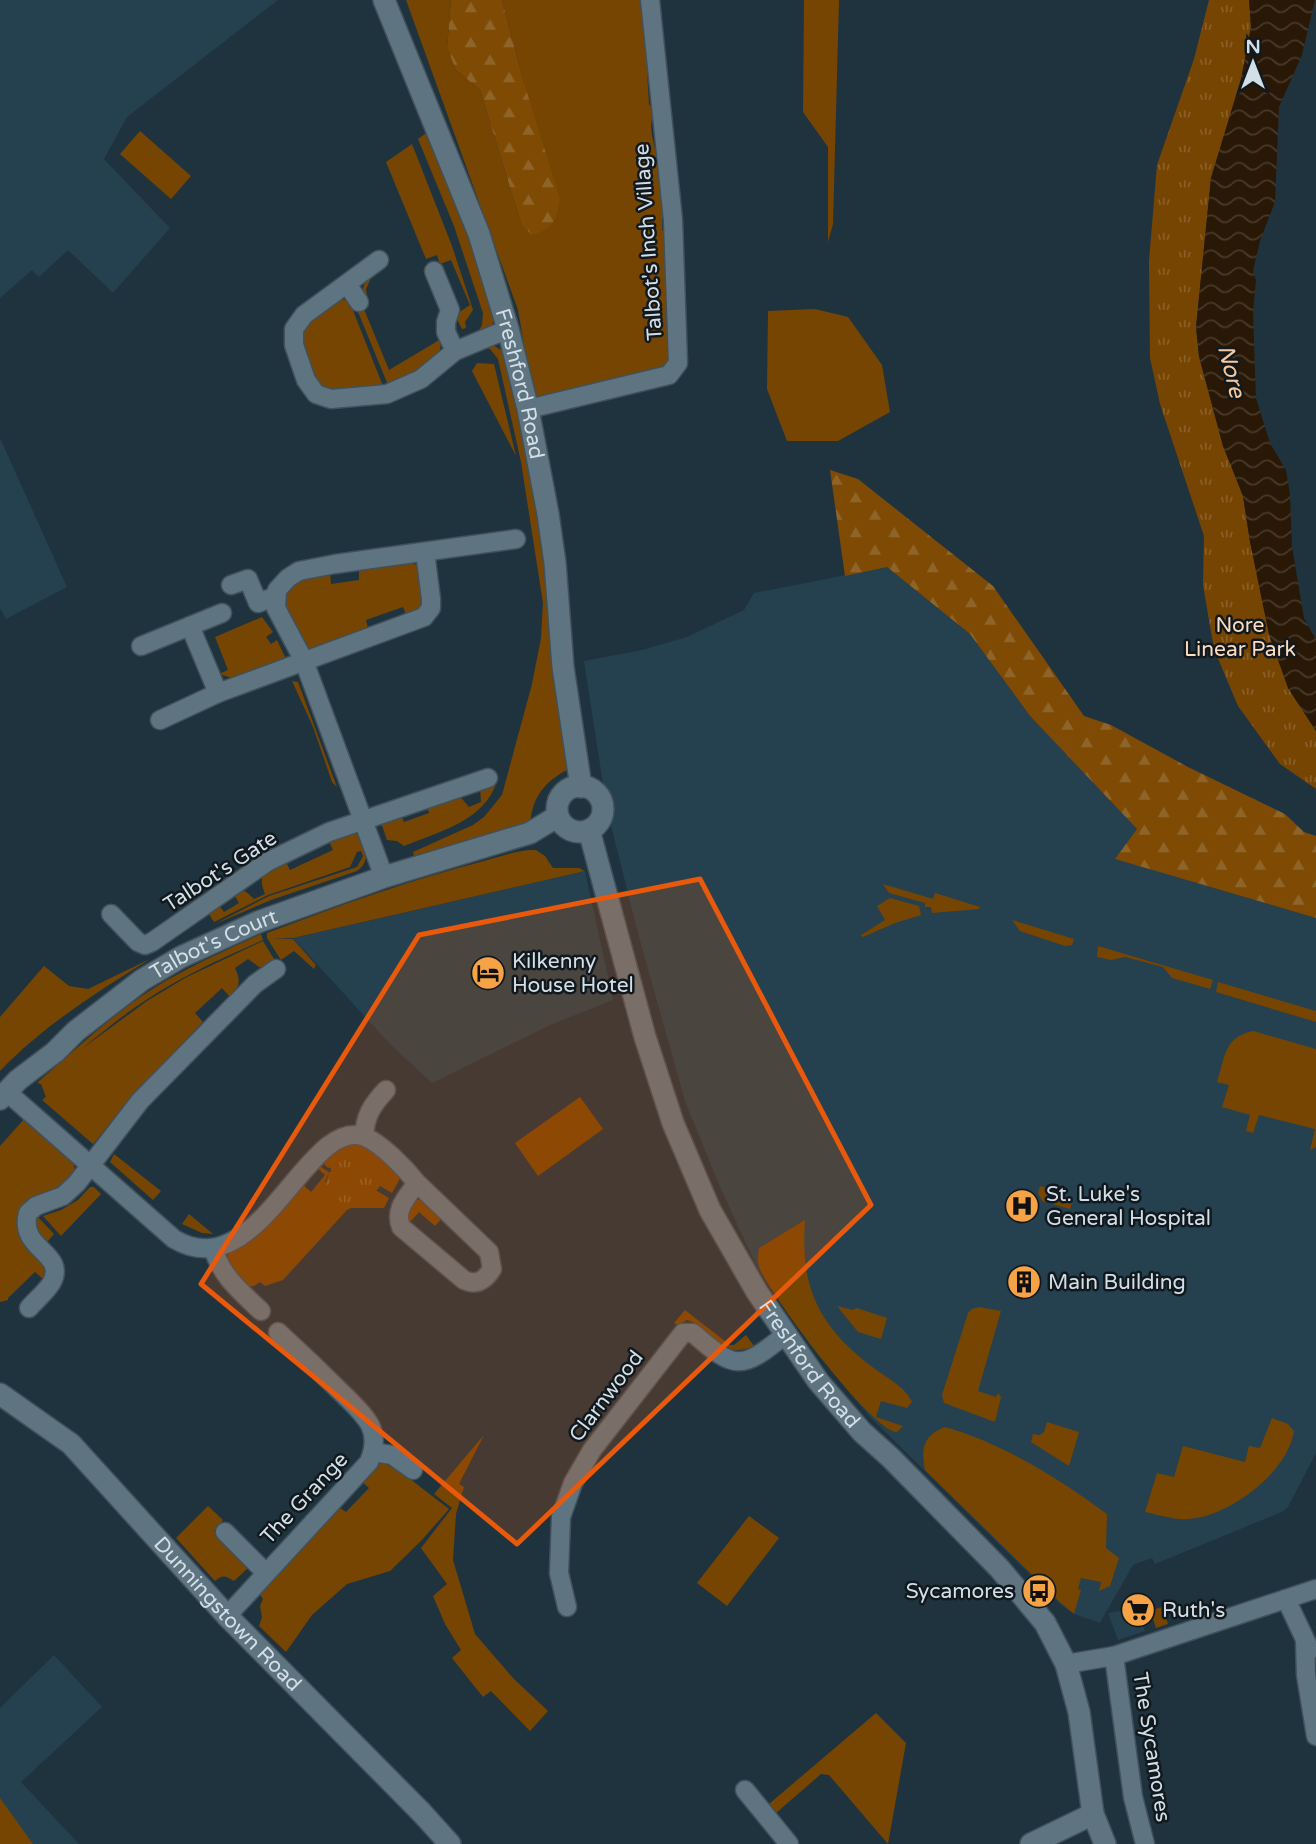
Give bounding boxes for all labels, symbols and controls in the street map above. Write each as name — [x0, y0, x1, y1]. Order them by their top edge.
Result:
north arrow — [1218, 28, 1288, 98]
text: N — [1245, 36, 1261, 58]
street label: Talbot's Inch Village — [629, 143, 668, 341]
street label: Freshford Road — [489, 306, 549, 461]
water label: Nore — [1211, 342, 1252, 403]
park label: Nore Linear Park — [1184, 613, 1296, 662]
street label: Talbot's Gate — [159, 826, 281, 917]
street label: Talbot's Court — [146, 904, 281, 986]
place label: Kilkenny House Hotel — [512, 949, 634, 998]
hotel icon: Kilkenny House Hotel — [469, 954, 507, 992]
place label: St. Luke's General Hospital — [1046, 1182, 1211, 1231]
hospital icon: St. Luke's General Hospital — [1003, 1187, 1041, 1225]
building icon: Main Building — [1005, 1263, 1043, 1301]
place label: Main Building — [1048, 1270, 1186, 1295]
street label: Freshford Road — [753, 1295, 865, 1434]
street label: Clarnwood — [564, 1346, 649, 1447]
street label: The Grange — [256, 1447, 353, 1549]
street label: Dunningstown Road — [148, 1532, 306, 1697]
bus stop icon: Sycamores — [1020, 1572, 1058, 1610]
place label: Sycamores — [906, 1579, 1014, 1604]
supermarket icon: Ruth's — [1119, 1591, 1157, 1629]
place label: Ruth's — [1162, 1598, 1225, 1623]
street label: The Sycamores — [1127, 1671, 1176, 1824]

